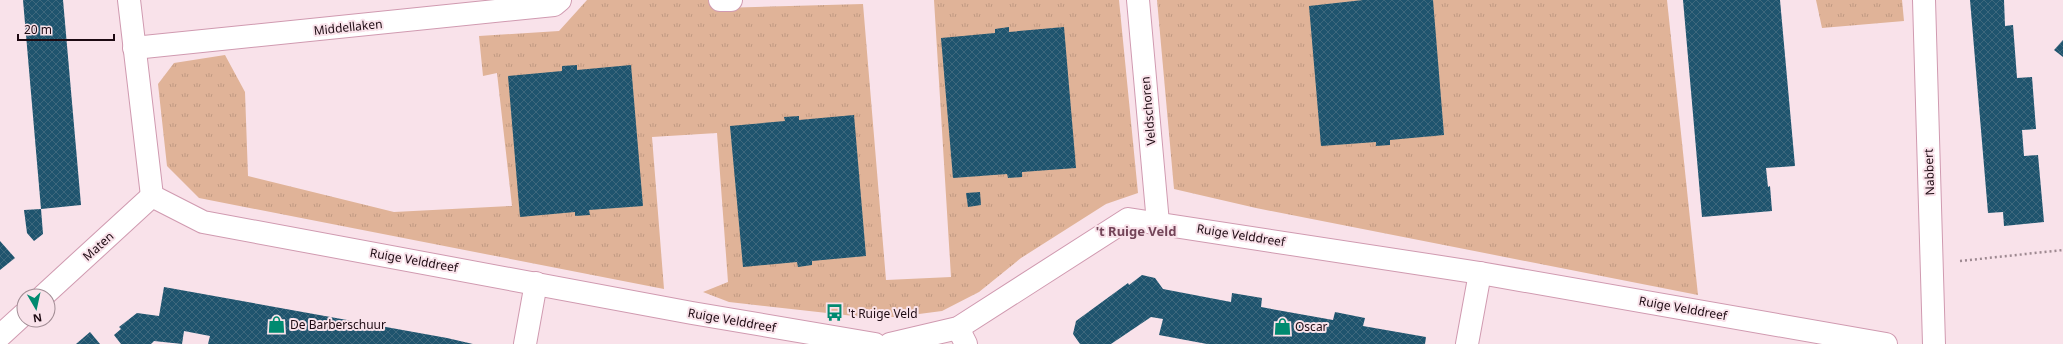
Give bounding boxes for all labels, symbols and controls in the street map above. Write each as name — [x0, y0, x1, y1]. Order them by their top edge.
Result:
street label: Middellaken — [313, 15, 383, 39]
scale bar — [18, 16, 114, 42]
text: 20 m — [24, 21, 52, 38]
street label: Veldschoren — [1137, 76, 1159, 146]
street label: Nabbert — [1920, 148, 1938, 196]
street label: Ruige Velddreef — [1196, 220, 1287, 251]
district label: 't Ruige Veld — [1096, 222, 1176, 240]
street label: Maten — [79, 228, 117, 264]
street label: Ruige Velddreef — [369, 244, 460, 276]
north arrow — [16, 288, 56, 328]
street label: Ruige Velddreef — [1638, 292, 1729, 324]
bus stop icon: 't Ruige Veld — [825, 303, 845, 323]
street label: Ruige Velddreef — [687, 304, 778, 336]
place label: 't Ruige Veld — [848, 305, 918, 322]
text: N — [32, 310, 43, 326]
shop icon: De Barberschuur — [267, 314, 287, 334]
place label: De Barberschuur — [290, 316, 386, 333]
shop icon: Oscar — [1272, 316, 1292, 336]
place label: Oscar — [1295, 318, 1328, 335]

